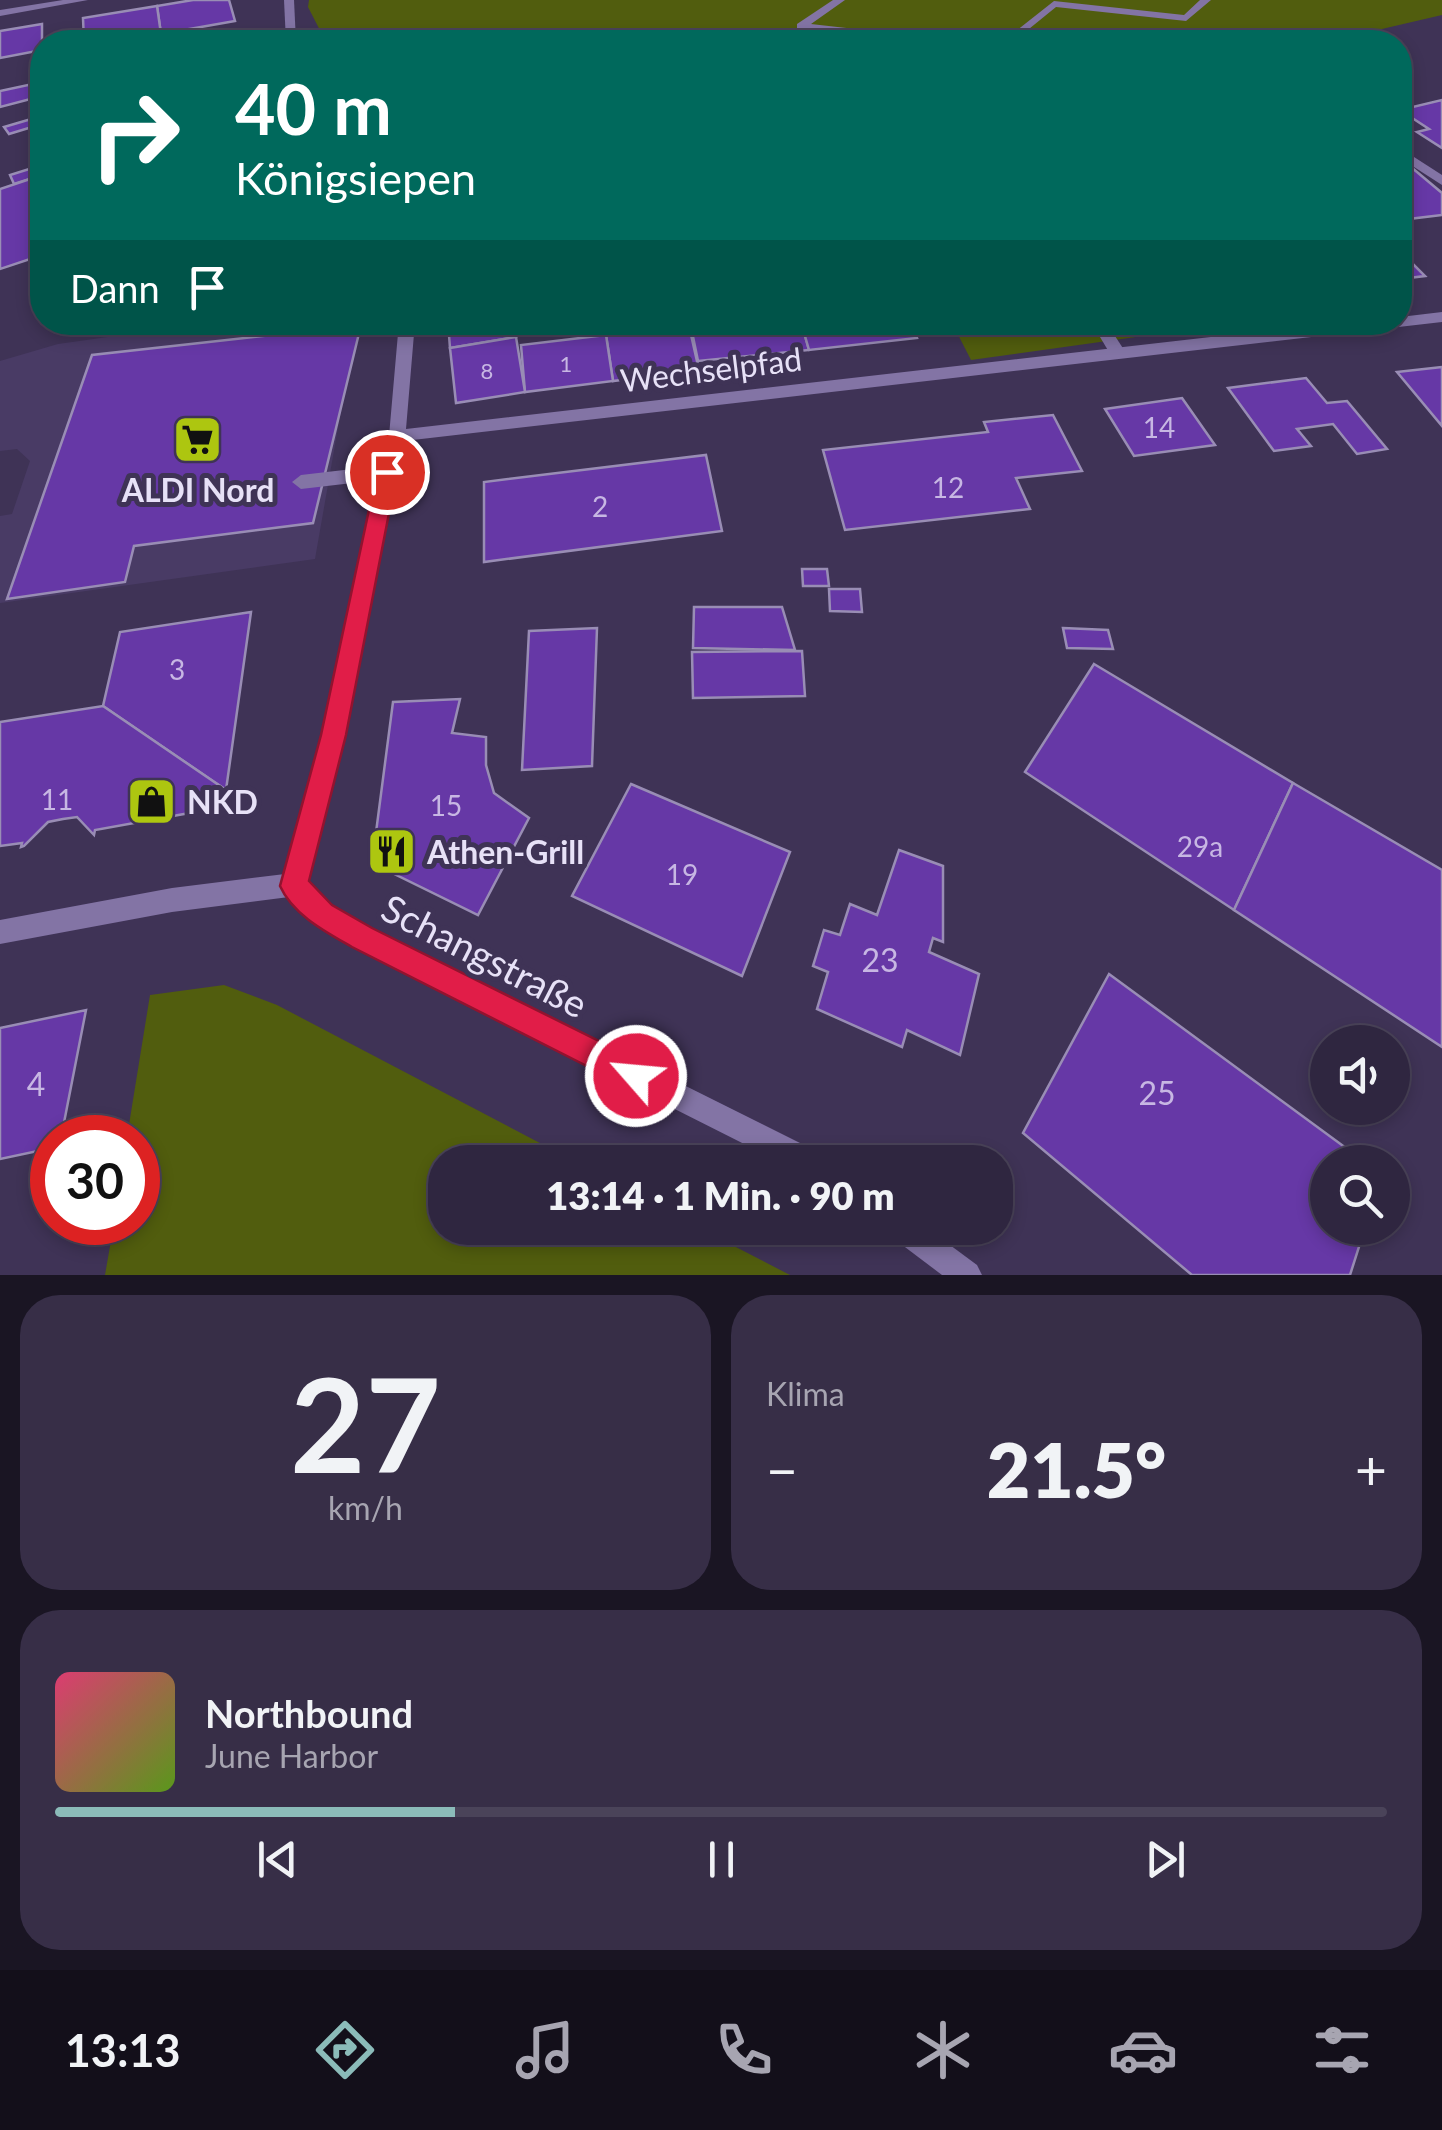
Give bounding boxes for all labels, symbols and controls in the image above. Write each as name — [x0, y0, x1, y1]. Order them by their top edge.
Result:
text: 40 m — [235, 66, 392, 150]
icon: right — [70, 70, 200, 200]
text: Königsiepen — [235, 151, 476, 205]
icon: arrive — [180, 260, 235, 315]
text: Dann — [70, 265, 160, 311]
street label: Wechselpfad — [618, 339, 804, 399]
house number: 1 — [560, 350, 572, 377]
house number: 8 — [481, 357, 493, 384]
house number: 14 — [1143, 410, 1175, 444]
supermarket icon: ALDI Nord — [172, 413, 224, 465]
pin — [345, 430, 430, 515]
icon: arrive — [360, 445, 415, 500]
place label: ALDI Nord — [121, 470, 274, 509]
house number: 12 — [932, 470, 964, 504]
house number: 2 — [592, 489, 608, 523]
house number: 3 — [169, 652, 185, 686]
shop icon: NKD — [126, 775, 178, 827]
house number: 11 — [41, 782, 73, 816]
place label: NKD — [187, 782, 258, 821]
house number: 15 — [430, 788, 462, 822]
restaurant icon: Athen-Grill — [366, 825, 418, 877]
house number: 29a — [1177, 829, 1223, 863]
place label: Athen-Grill — [426, 832, 584, 871]
house number: 19 — [666, 857, 698, 891]
street label: Schangstraße — [375, 884, 595, 1026]
house number: 23 — [861, 940, 899, 979]
position arrow — [584, 1024, 688, 1128]
map controls — [1310, 1025, 1410, 1245]
button: sound — [1310, 1025, 1410, 1125]
house number: 4 — [27, 1064, 45, 1103]
house number: 25 — [1138, 1073, 1176, 1112]
speed limit sign: 30 — [30, 1115, 160, 1245]
button: search — [1310, 1145, 1410, 1245]
text: 13:14 · 1 Min. · 90 m — [546, 1172, 895, 1218]
text: 27 — [290, 1345, 441, 1501]
text: Klima — [766, 1374, 845, 1413]
text: 21.5° — [987, 1424, 1166, 1514]
text: − — [766, 1436, 798, 1502]
text: + — [1355, 1436, 1387, 1502]
text: km/h — [328, 1488, 403, 1527]
text: Northbound — [205, 1690, 413, 1736]
text: June Harbor — [205, 1736, 378, 1775]
icon: previous — [250, 1832, 305, 1887]
icon: pause — [694, 1832, 749, 1887]
icon: next — [1138, 1832, 1193, 1887]
icon: directions — [310, 2015, 380, 2085]
icon: music — [510, 2015, 580, 2085]
icon: phone — [709, 2015, 779, 2085]
icon: climate — [908, 2015, 978, 2085]
icon: car — [1108, 2015, 1178, 2085]
icon: filters — [1307, 2015, 1377, 2085]
text: 13:13 — [65, 2023, 181, 2077]

